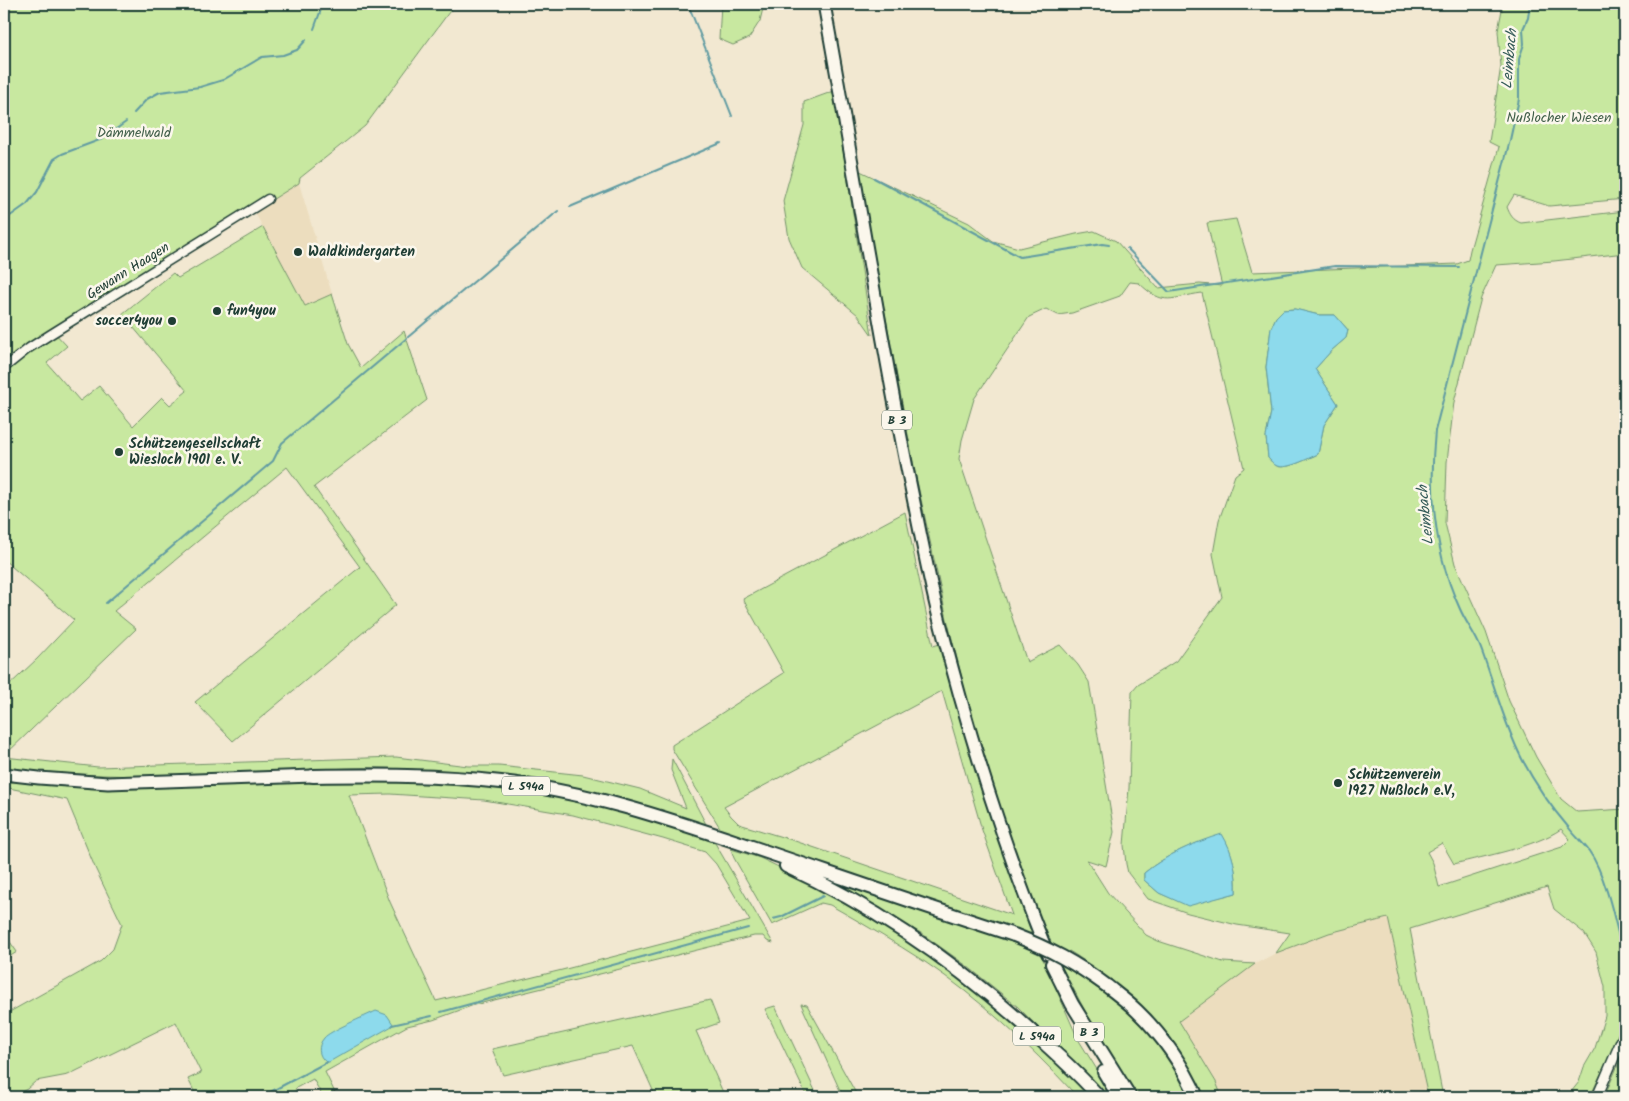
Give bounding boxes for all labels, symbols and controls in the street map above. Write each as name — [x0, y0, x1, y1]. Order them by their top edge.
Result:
water label: Leimbach — [1495, 26, 1525, 90]
park label: Nußlocher Wiesen — [1507, 107, 1611, 129]
park label: Dämmelwald — [97, 122, 172, 144]
street label: Gewann Haagen — [82, 237, 174, 305]
place label: Waldkindergarten — [308, 241, 415, 263]
marker: Waldkindergarten — [292, 246, 304, 258]
place label: fun4you — [227, 300, 276, 322]
marker: fun4you — [211, 305, 223, 317]
place label: soccer4you — [95, 310, 162, 332]
marker: soccer4you — [166, 315, 178, 327]
road number: B 3 — [882, 410, 912, 430]
place label: Schützengesellschaft Wiesloch 1901 e. V. — [129, 433, 262, 471]
marker: Schützengesellschaft Wiesloch 1901 e. V. — [113, 446, 125, 458]
water label: Leimbach — [1411, 482, 1441, 546]
place label: Schützenverein 1927 Nußloch e.V, — [1348, 764, 1455, 802]
road number: L 594a — [502, 776, 550, 796]
marker: Schützenverein 1927 Nußloch e.V, — [1332, 777, 1344, 789]
road number: B 3 — [1074, 1022, 1104, 1042]
road number: L 594a — [1013, 1026, 1061, 1046]

